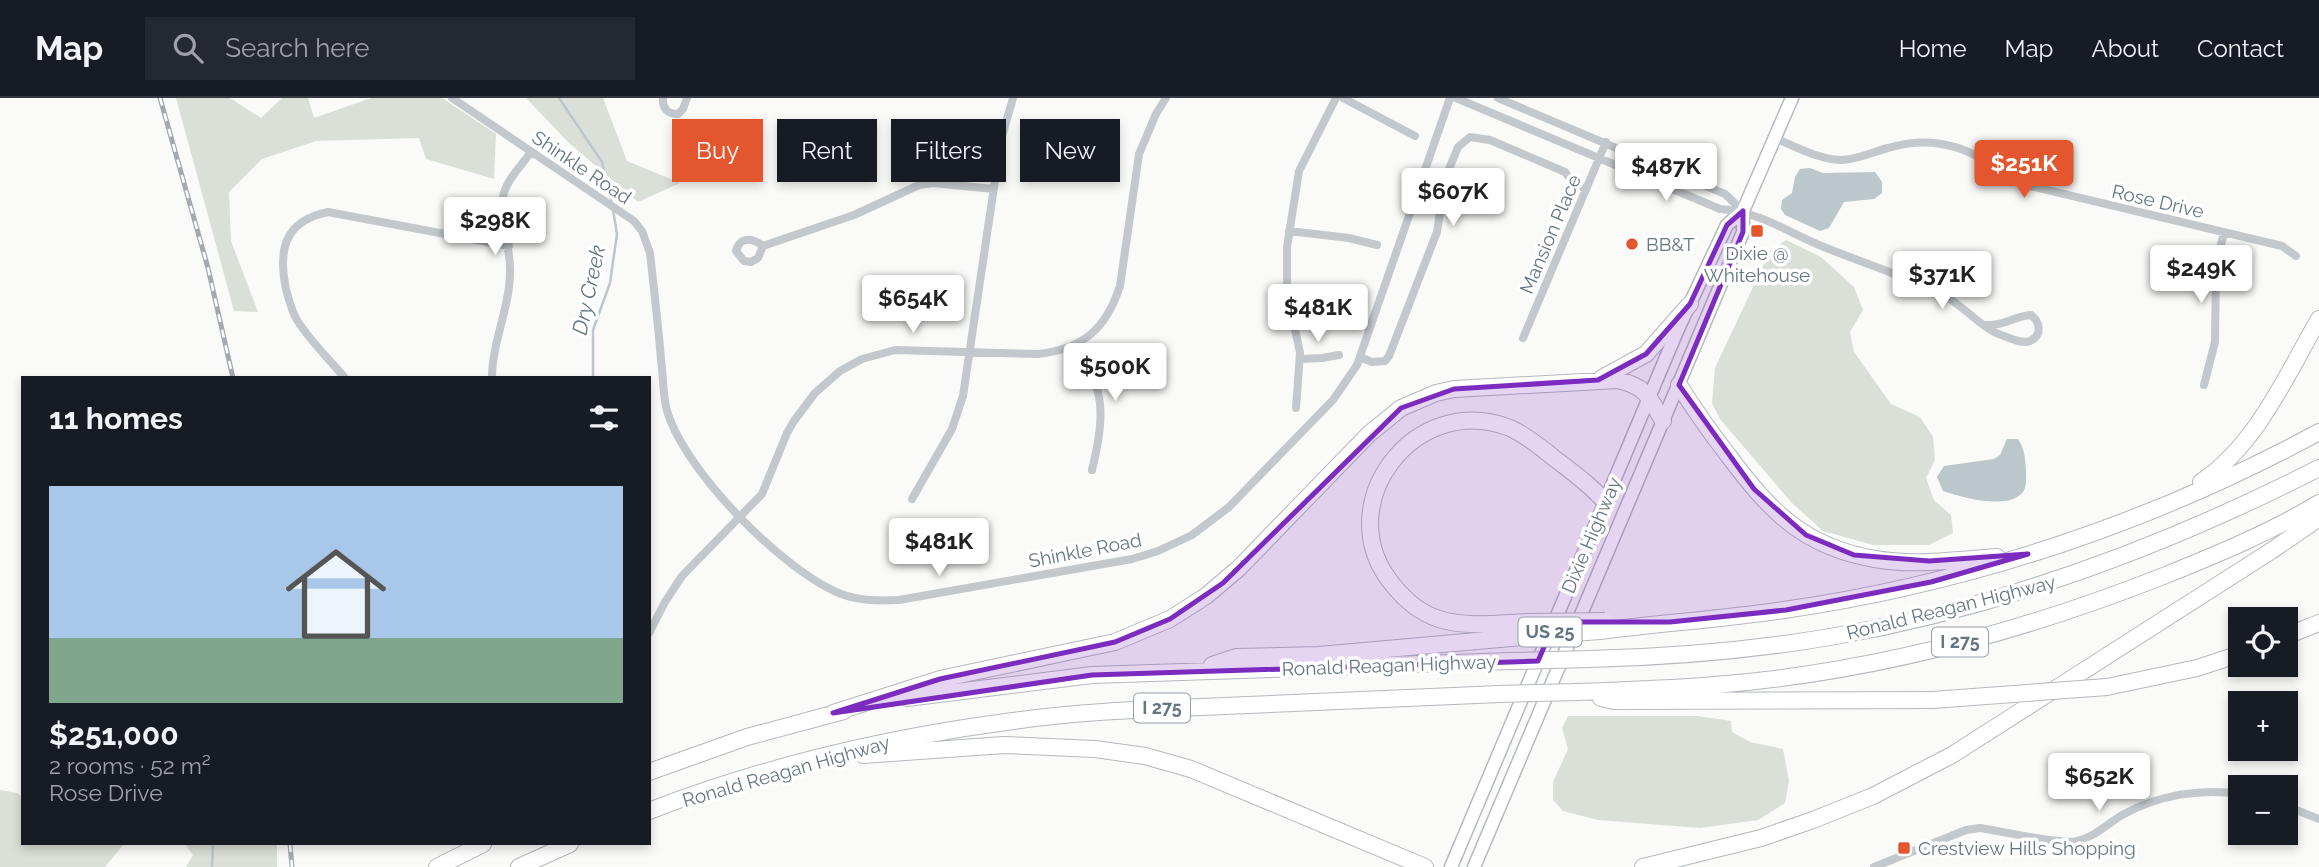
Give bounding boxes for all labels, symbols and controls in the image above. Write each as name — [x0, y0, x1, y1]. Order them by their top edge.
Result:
search box — [145, 17, 635, 80]
text: Map — [35, 29, 103, 68]
icon: search — [169, 29, 207, 67]
text: Search here — [225, 33, 370, 63]
text: Home — [1899, 34, 1967, 63]
text: Map — [2005, 34, 2053, 63]
text: About — [2091, 34, 2159, 63]
text: Contact — [2197, 34, 2284, 63]
chip: Buy — [672, 119, 763, 182]
chip: Rent — [777, 119, 877, 182]
chip: Filters — [891, 119, 1006, 182]
chip: New — [1020, 119, 1120, 182]
street label: Shinkle Road — [528, 126, 636, 208]
pin: $251K — [1975, 140, 2073, 200]
pin: $487K — [1617, 144, 1715, 203]
text: $251K — [1990, 149, 2058, 176]
text: $487K — [1631, 152, 1701, 179]
pin: $607K — [1404, 169, 1502, 228]
street label: Mansion Place — [1515, 171, 1585, 297]
text: $607K — [1418, 177, 1488, 204]
street label: Rose Drive — [2110, 180, 2206, 222]
pin: $298K — [446, 198, 544, 257]
text: $298K — [460, 206, 530, 233]
marker: Dixie @ Whitehouse — [1749, 223, 1765, 239]
place label: BB&T — [1646, 233, 1695, 255]
marker: BB&T — [1624, 236, 1640, 252]
place label: Dixie @ Whitehouse — [1704, 242, 1810, 286]
water label: Dry Creek — [567, 243, 610, 337]
pin: $249K — [2152, 246, 2250, 305]
pin: $371K — [1893, 252, 1991, 311]
text: $249K — [2166, 254, 2236, 281]
text: $371K — [1909, 260, 1975, 287]
pin: $654K — [864, 275, 962, 335]
text: $654K — [878, 284, 948, 311]
pin: $481K — [1269, 285, 1367, 344]
text: $481K — [1284, 293, 1352, 320]
pin: $500K — [1066, 344, 1164, 403]
text: $500K — [1080, 352, 1150, 379]
icon: filters — [585, 399, 623, 437]
text: 11 homes — [49, 401, 183, 436]
street label: Dixie Highway — [1557, 474, 1625, 596]
pin: $481K — [890, 518, 988, 578]
text: $481K — [905, 527, 973, 554]
street label: Shinkle Road — [1027, 528, 1143, 572]
icon: home — [273, 531, 399, 657]
street label: Ronald Reagan Highway — [1844, 570, 2058, 644]
map controls — [2228, 607, 2298, 845]
button: locate — [2228, 607, 2298, 677]
road number: US 25 — [1518, 618, 1582, 646]
road number: I 275 — [1932, 628, 1988, 656]
street label: Ronald Reagan Highway — [1281, 650, 1497, 680]
button: + — [2228, 691, 2298, 761]
road number: I 275 — [1134, 694, 1190, 722]
text: $251,000 — [49, 717, 179, 752]
street label: Ronald Reagan Highway — [680, 731, 892, 811]
text: 2 rooms · 52 m² — [49, 752, 211, 779]
pin: $652K — [2050, 754, 2148, 813]
text: $652K — [2064, 762, 2134, 789]
button: − — [2228, 775, 2298, 845]
text: Rose Drive — [49, 779, 163, 806]
place label: Crestview Hills Shopping — [1918, 837, 2136, 859]
marker: Crestview Hills Shopping — [1896, 840, 1912, 856]

